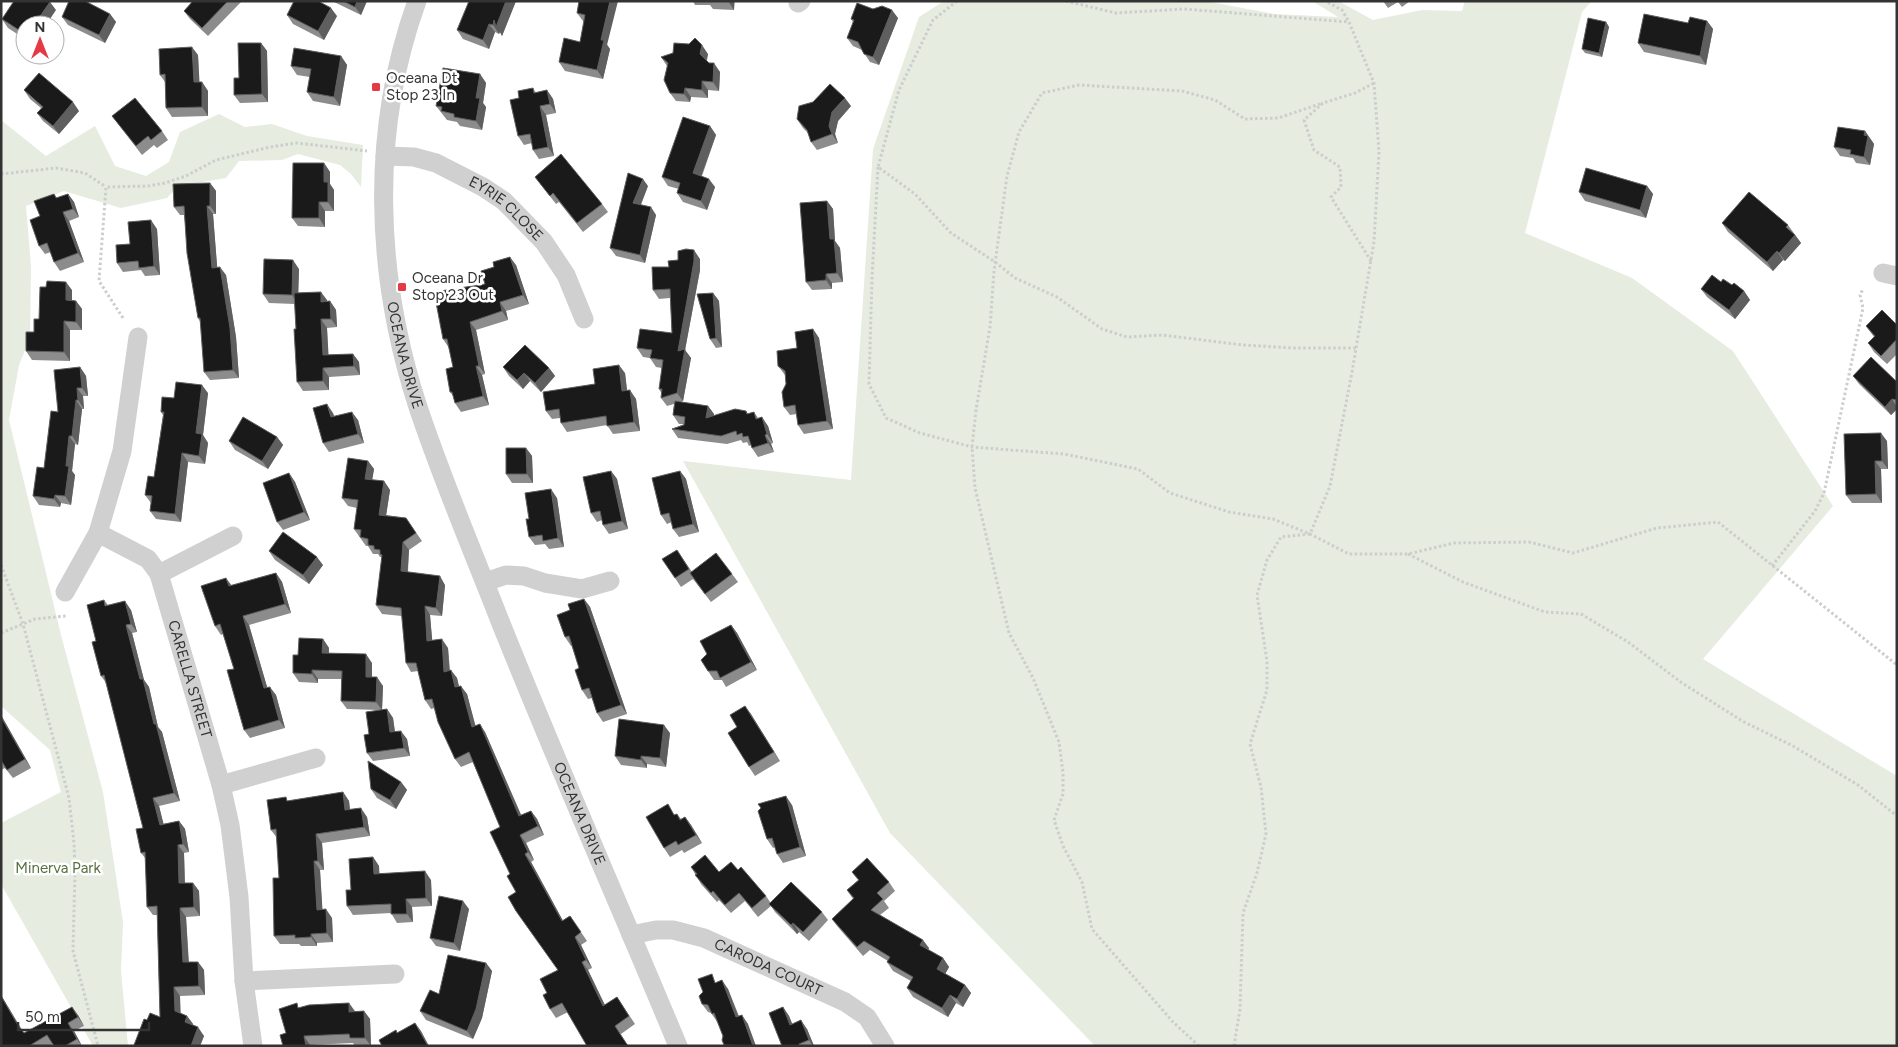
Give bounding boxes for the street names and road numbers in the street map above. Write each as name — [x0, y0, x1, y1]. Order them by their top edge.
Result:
street label: EYRIE CLOSE — [466, 172, 547, 245]
street label: OCEANA DRIVE — [383, 300, 427, 411]
street label: CARELLA STREET — [164, 618, 216, 741]
street label: OCEANA DRIVE — [550, 759, 609, 868]
street label: CARODA COURT — [711, 935, 826, 1000]

